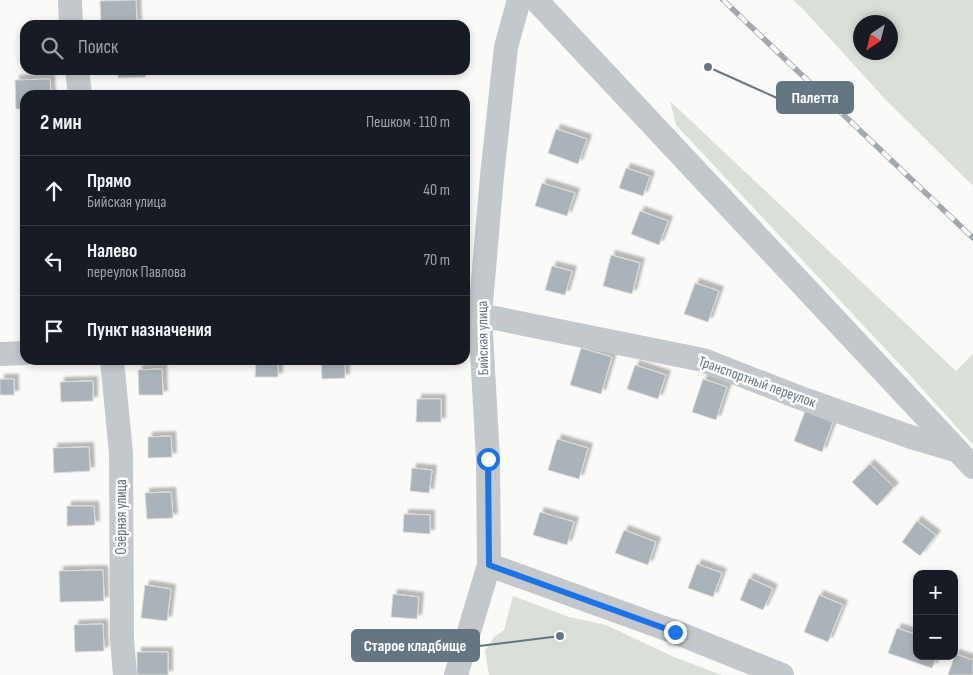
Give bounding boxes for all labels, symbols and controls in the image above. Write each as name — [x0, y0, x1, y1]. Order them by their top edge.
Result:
north arrow — [853, 15, 898, 60]
search box — [20, 20, 470, 75]
icon: search — [38, 34, 66, 62]
text: Поиск — [78, 36, 118, 59]
callout: Палетта — [777, 82, 853, 113]
text: Палетта — [791, 89, 839, 108]
text: 2 мин — [40, 110, 82, 135]
text: Пешком · 110 m — [366, 113, 450, 132]
text: Прямо — [87, 170, 131, 193]
icon: ahead — [40, 177, 68, 205]
text: 40 m — [423, 181, 450, 200]
text: Бийская улица — [87, 193, 166, 212]
text: Налево — [87, 240, 137, 263]
icon: left — [40, 247, 68, 275]
text: 70 m — [424, 251, 450, 270]
text: переулок Павлова — [87, 263, 186, 282]
street label: Бийская улица — [473, 300, 493, 375]
icon: arrive — [40, 317, 68, 345]
text: Пункт назначения — [87, 319, 212, 342]
street label: Транспортный переулок — [696, 352, 819, 412]
route start — [477, 448, 500, 471]
street label: Озёрная улица — [112, 479, 131, 555]
map controls — [913, 570, 958, 660]
button: + — [913, 570, 958, 615]
button: − — [913, 615, 958, 660]
route end — [664, 621, 687, 644]
callout: Старое кладбище — [352, 630, 479, 661]
text: Старое кладбище — [364, 637, 467, 656]

